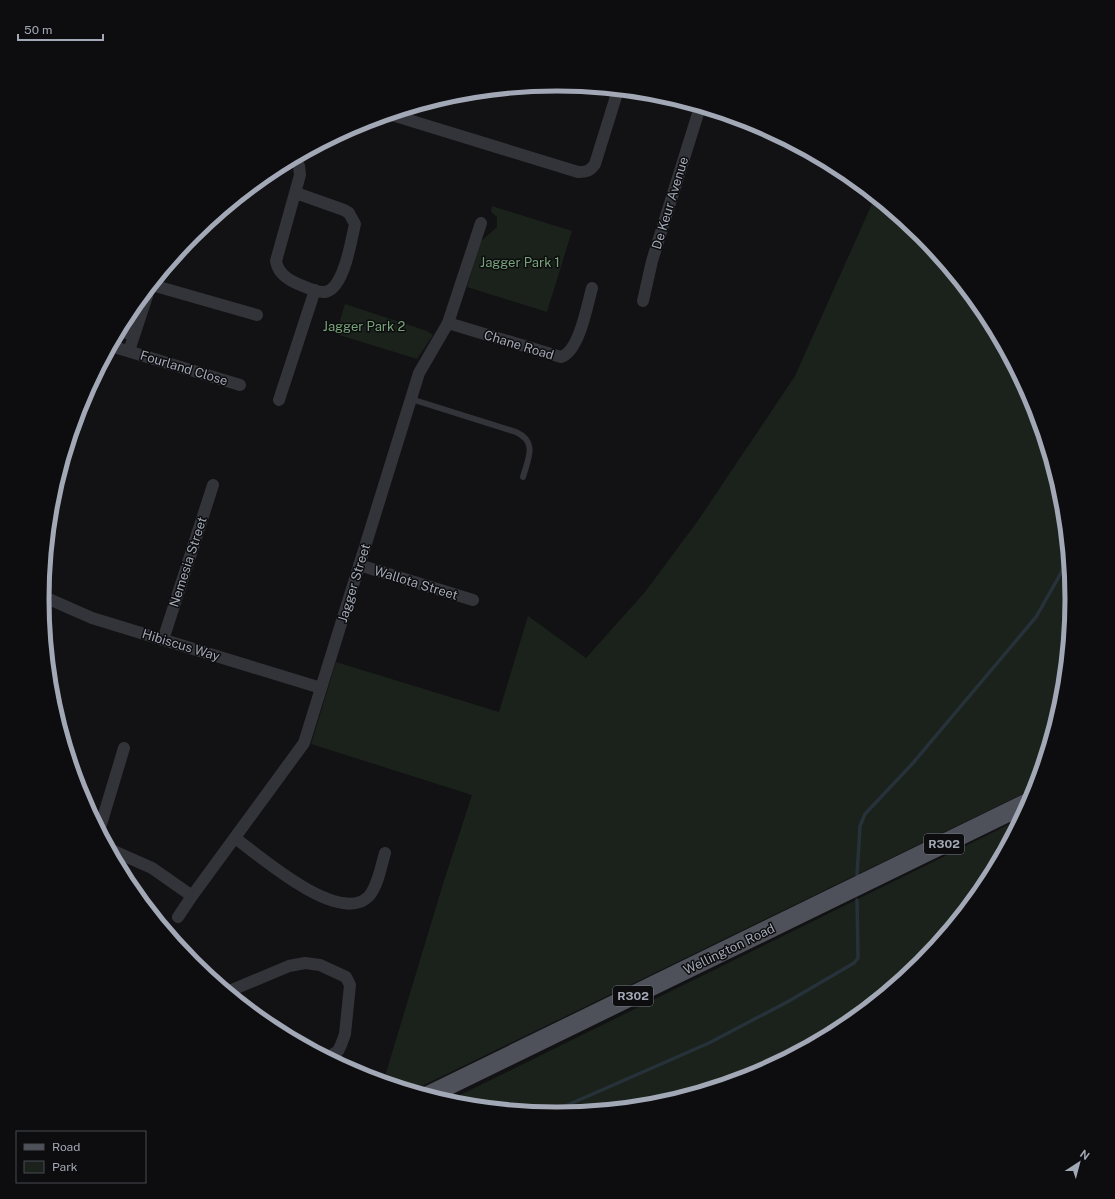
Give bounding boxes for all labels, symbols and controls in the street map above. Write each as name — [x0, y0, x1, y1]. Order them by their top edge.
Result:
scale bar — [18, 16, 103, 42]
text: 50 m — [24, 23, 52, 37]
street label: De Keur Avenue — [649, 155, 691, 251]
park label: Jagger Park 1 — [480, 255, 560, 270]
park label: Jagger Park 2 — [323, 319, 405, 334]
street label: Chane Road — [482, 327, 556, 363]
street label: Fourland Close — [138, 348, 230, 388]
street label: Nemesia Street — [166, 515, 210, 609]
street label: Jagger Street — [335, 542, 373, 624]
street label: Wallota Street — [372, 563, 460, 603]
street label: Hibiscus Way — [140, 626, 222, 664]
road number: R302 — [924, 834, 964, 854]
street label: Wellington Road — [681, 920, 777, 978]
road number: R302 — [613, 986, 653, 1006]
legend — [16, 1131, 146, 1183]
text: Road — [52, 1140, 80, 1154]
north arrow — [1059, 1143, 1099, 1183]
text: N — [1078, 1148, 1092, 1162]
text: Park — [52, 1160, 78, 1174]

